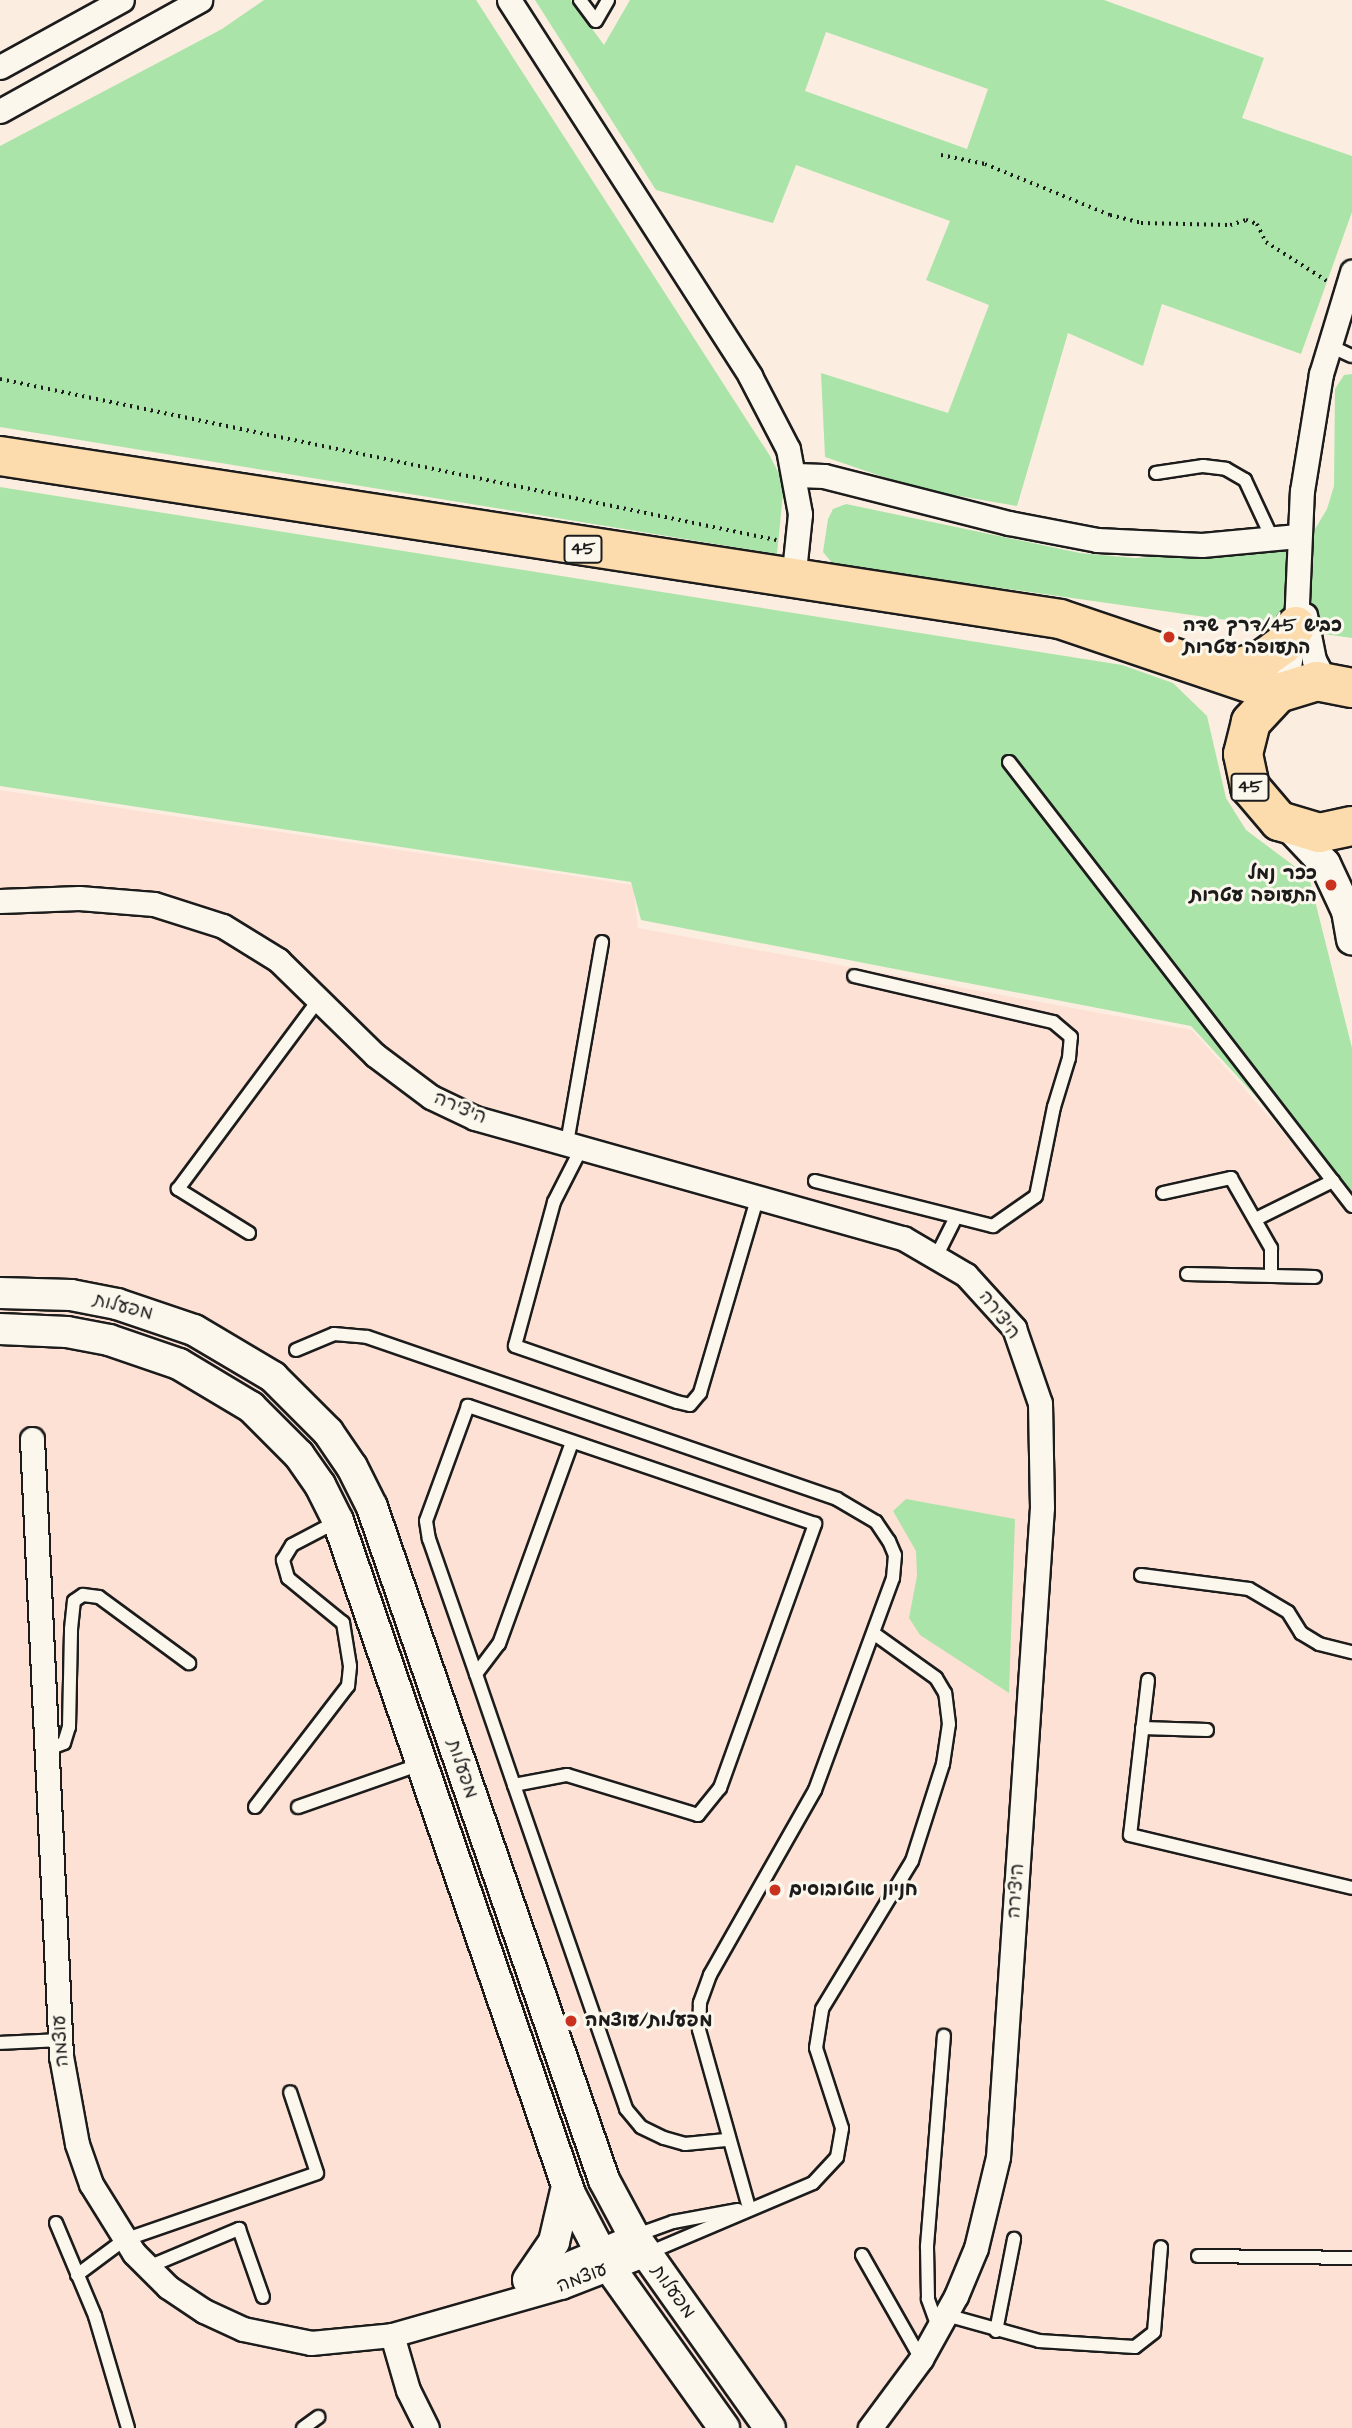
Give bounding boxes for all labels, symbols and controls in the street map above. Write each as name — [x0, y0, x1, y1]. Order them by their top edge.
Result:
road number: 45 — [562, 534, 604, 564]
place label: כביש 45/דרך שדה התעופה עטרות — [1183, 615, 1342, 659]
marker: כביש 45/דרך שדה התעופה עטרות — [1161, 629, 1177, 645]
road number: 45 — [1229, 772, 1271, 802]
place label: ככר נמל התעופה עטרות — [1190, 863, 1317, 907]
marker: ככר נמל התעופה עטרות — [1323, 877, 1339, 893]
street label: היצירה — [430, 1087, 490, 1129]
street label: היצירה — [973, 1286, 1025, 1344]
street label: מפעלות — [91, 1289, 155, 1325]
street label: מפעלות — [441, 1736, 483, 1802]
street label: היצירה — [1003, 1863, 1029, 1919]
place label: חניון אוטובוסים — [789, 1879, 918, 1901]
marker: חניון אוטובוסים — [767, 1882, 783, 1898]
place label: מפעלות/עוצמה — [585, 2010, 713, 2032]
marker: מפעלות/עוצמה — [563, 2013, 579, 2029]
street label: עוצמה — [48, 2014, 74, 2068]
street label: עוצמה — [554, 2258, 610, 2298]
street label: מפעלות — [646, 2261, 700, 2323]

